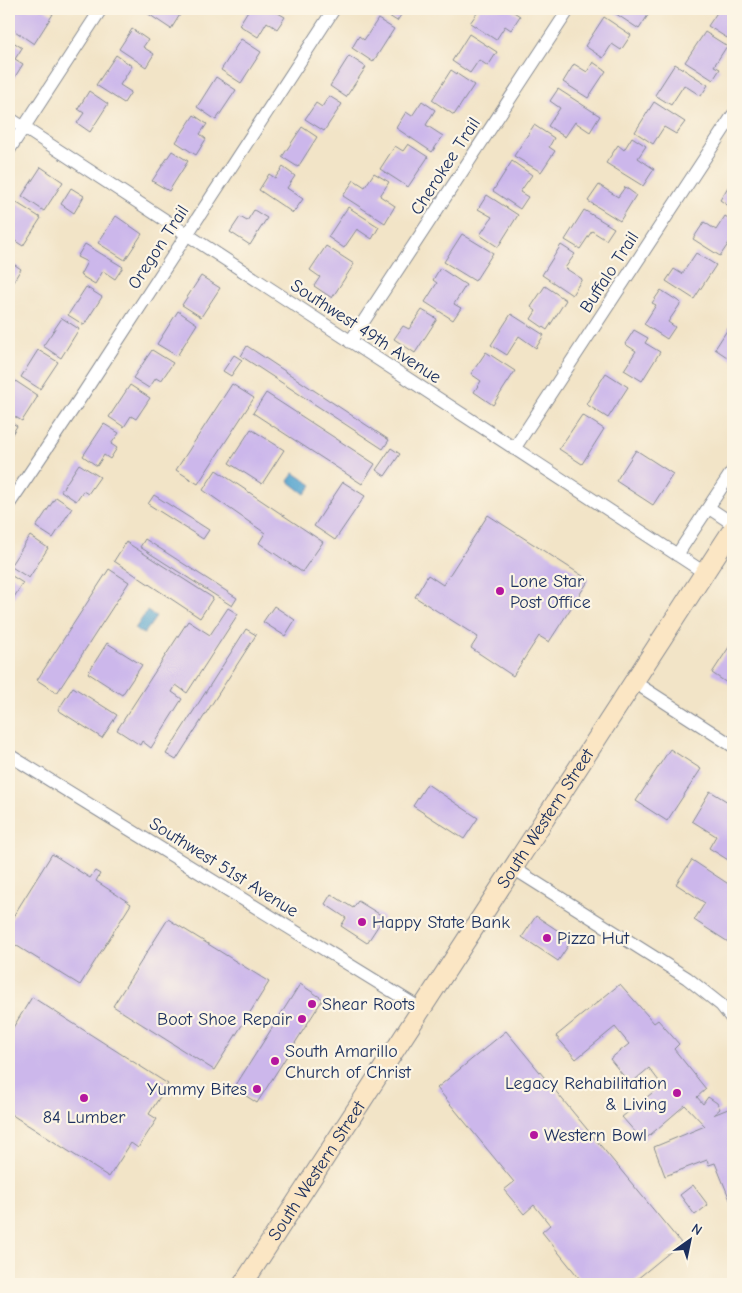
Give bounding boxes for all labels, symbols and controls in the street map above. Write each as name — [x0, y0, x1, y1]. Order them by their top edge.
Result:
street label: Cherokee Trail — [406, 114, 485, 219]
street label: Oregon Trail — [123, 201, 193, 293]
street label: Buffalo Trail — [575, 228, 643, 317]
street label: Southwest 49th Avenue — [286, 275, 445, 388]
place label: Lone Star Post Office — [510, 571, 591, 613]
marker: Lone Star Post Office — [494, 585, 506, 597]
street label: South Western Street — [493, 744, 599, 893]
street label: Southwest 51st Avenue — [145, 813, 302, 922]
place label: Happy State Bank — [372, 912, 510, 933]
marker: Happy State Bank — [356, 916, 368, 928]
place label: Pizza Hut — [557, 928, 630, 949]
marker: Pizza Hut — [541, 932, 553, 944]
place label: Shear Roots — [322, 994, 415, 1015]
marker: Shear Roots — [306, 998, 318, 1010]
place label: Boot Shoe Repair — [157, 1009, 293, 1030]
marker: Boot Shoe Repair — [296, 1013, 308, 1025]
place label: South Amarillo Church of Christ — [285, 1041, 412, 1083]
marker: South Amarillo Church of Christ — [269, 1055, 281, 1067]
place label: Legacy Rehabilitation & Living — [505, 1073, 667, 1115]
place label: Yummy Bites — [147, 1079, 247, 1100]
marker: Yummy Bites — [251, 1083, 263, 1095]
marker: Legacy Rehabilitation & Living — [671, 1087, 683, 1099]
marker: 84 Lumber — [78, 1092, 90, 1104]
street label: South Western Street — [264, 1097, 370, 1245]
place label: 84 Lumber — [43, 1107, 126, 1128]
place label: Western Bowl — [544, 1125, 647, 1146]
marker: Western Bowl — [528, 1129, 540, 1141]
north arrow — [664, 1216, 714, 1266]
text: N — [688, 1220, 705, 1239]

